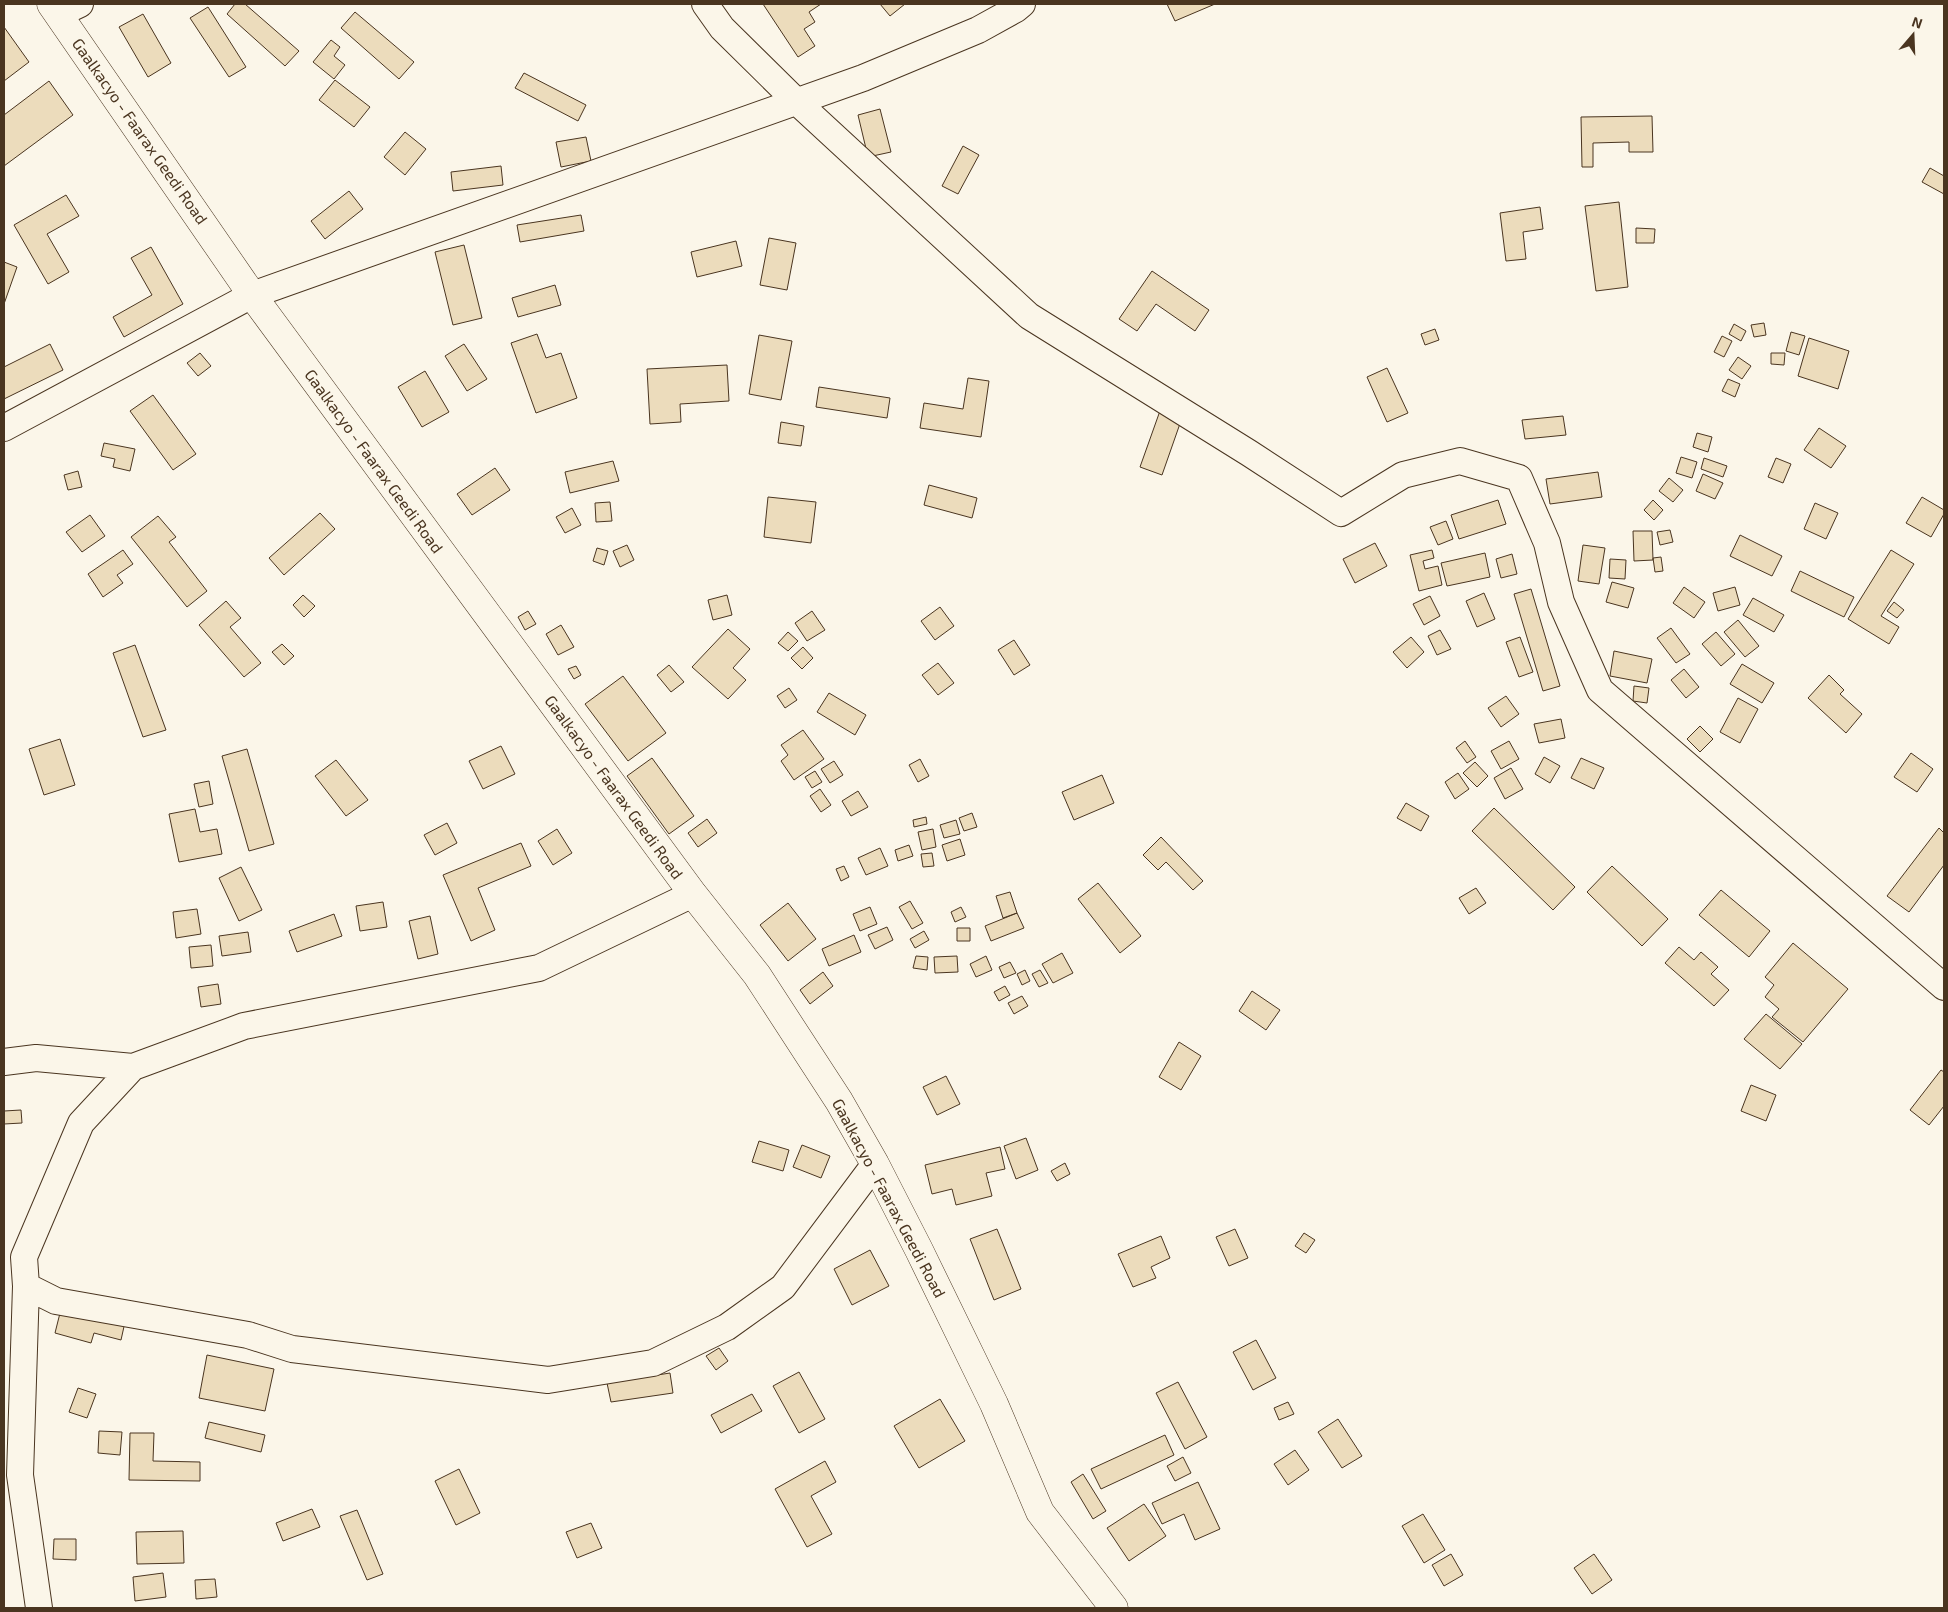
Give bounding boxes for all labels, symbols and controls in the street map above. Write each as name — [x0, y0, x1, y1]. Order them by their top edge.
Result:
north arrow — [1888, 10, 1938, 60]
text: N — [1910, 13, 1925, 32]
street label: Gaalkacyo - Faarax Geedi Road — [69, 34, 212, 227]
street label: Gaalkacyo - Faarax Geedi Road — [301, 365, 448, 556]
street label: Gaalkacyo - Faarax Geedi Road — [541, 691, 688, 882]
street label: Gaalkacyo - Faarax Geedi Road — [829, 1095, 950, 1301]

